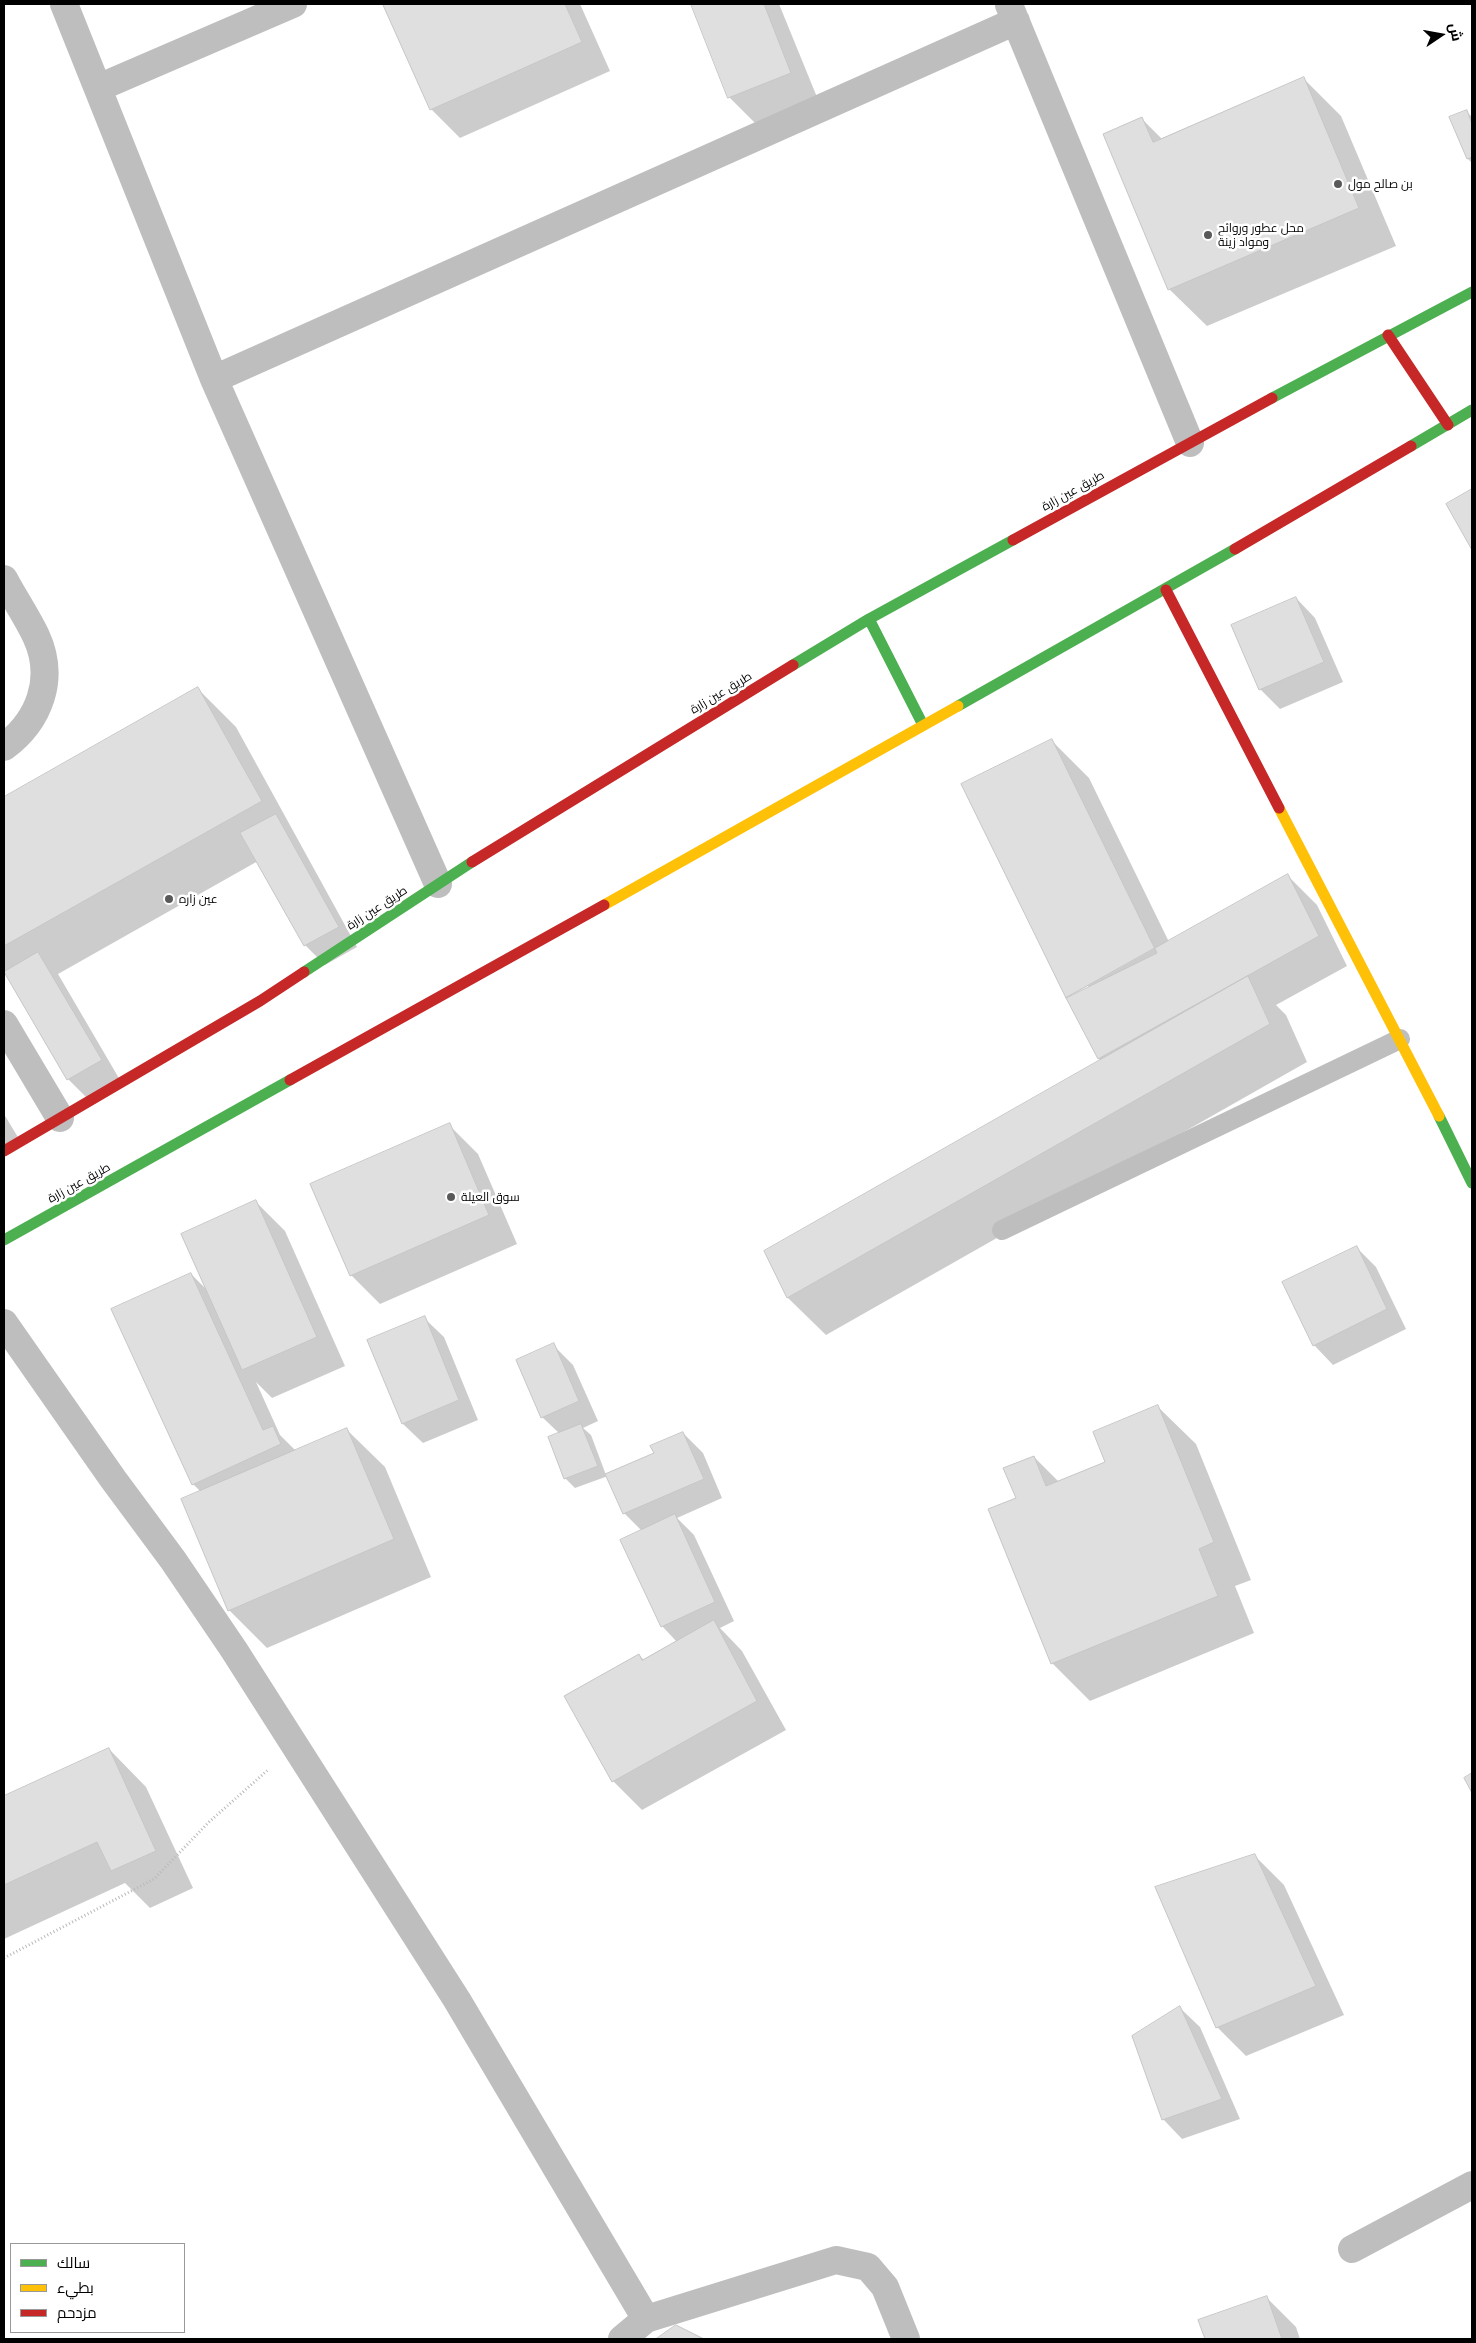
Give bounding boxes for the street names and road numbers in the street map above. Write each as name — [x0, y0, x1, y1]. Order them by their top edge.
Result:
street label: طريق عين زارة — [1039, 468, 1107, 514]
street label: طريق عين زارة — [688, 669, 754, 717]
street label: طريق عين زارة — [344, 883, 410, 933]
street label: طريق عين زارة — [45, 1160, 113, 1206]

